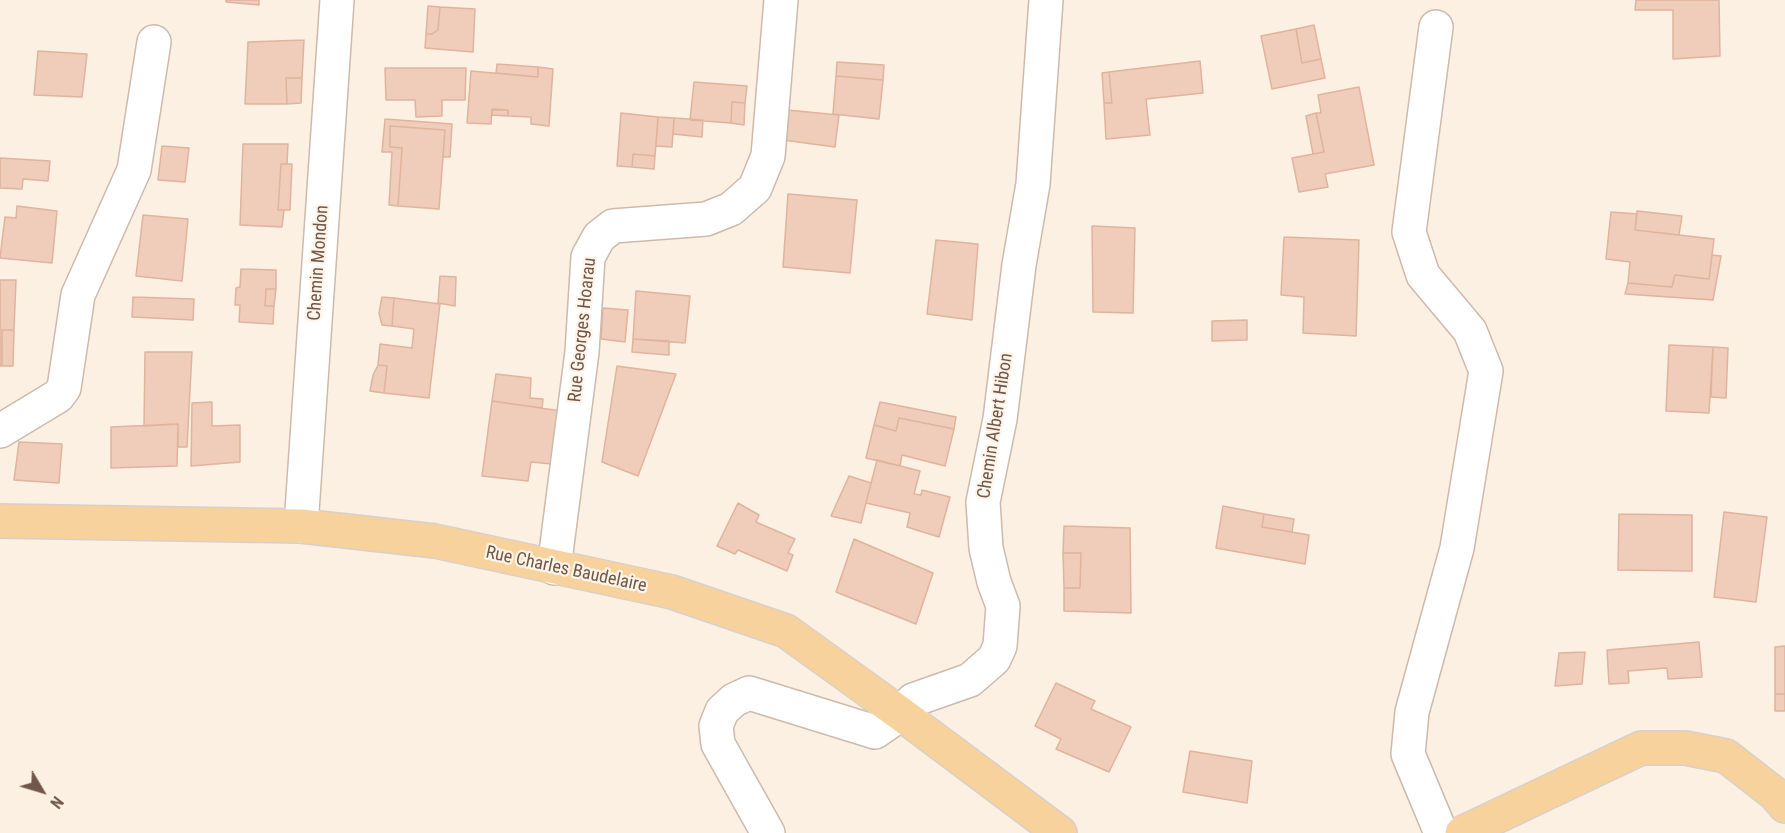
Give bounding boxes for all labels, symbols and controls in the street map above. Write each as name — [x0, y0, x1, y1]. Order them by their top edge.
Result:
street label: Chemin Mondon — [304, 204, 334, 322]
street label: Rue Georges Hoarau — [565, 257, 601, 403]
street label: Chemin Albert Hibon — [974, 352, 1018, 500]
street label: Rue Charles Baudelaire — [484, 542, 648, 598]
north arrow — [12, 761, 72, 821]
text: N — [46, 793, 67, 812]

